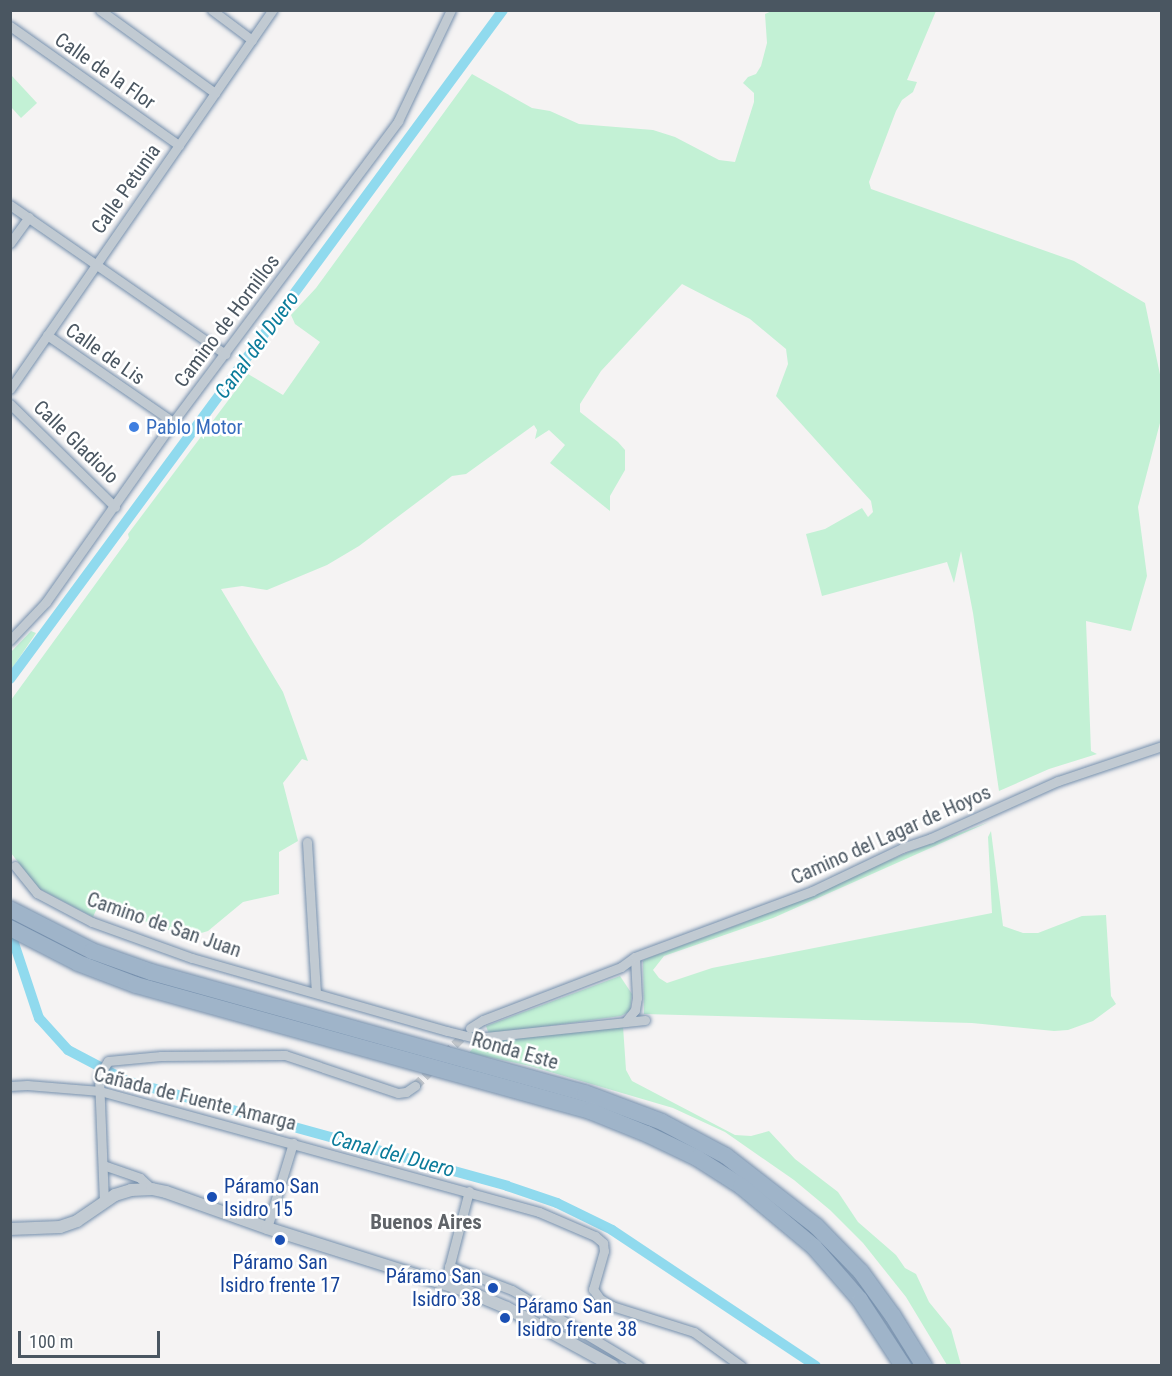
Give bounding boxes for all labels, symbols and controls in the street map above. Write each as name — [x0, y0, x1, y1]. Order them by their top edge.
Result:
street label: Calle de la Flor — [50, 28, 160, 114]
street label: Calle Petunia — [86, 140, 166, 238]
street label: Camino de Hornillos — [169, 250, 285, 392]
water label: Canal del Duero — [210, 286, 304, 404]
street label: Calle de Lis — [61, 318, 149, 390]
street label: Calle Gladiolo — [28, 395, 124, 489]
place label: Pablo Motor — [146, 415, 243, 439]
marker: Pablo Motor — [127, 420, 141, 434]
street label: Camino del Lagar de Hoyos — [787, 780, 995, 890]
street label: Camino de San Juan — [84, 887, 244, 963]
street label: Ronda Este — [469, 1027, 561, 1075]
street label: Cañada de Fuente Amarga — [91, 1062, 299, 1136]
water label: Canal del Duero — [329, 1125, 457, 1183]
place label: Páramo San Isidro 15 — [224, 1174, 319, 1221]
marker: Páramo San Isidro 15 — [205, 1190, 219, 1204]
district label: Buenos Aires — [370, 1209, 482, 1235]
marker: Páramo San Isidro frente 17 — [273, 1233, 287, 1247]
place label: Páramo San Isidro frente 17 — [220, 1250, 340, 1297]
place label: Páramo San Isidro 38 — [386, 1264, 481, 1311]
marker: Páramo San Isidro 38 — [486, 1281, 500, 1295]
place label: Páramo San Isidro frente 38 — [517, 1294, 637, 1341]
marker: Páramo San Isidro frente 38 — [498, 1311, 512, 1325]
scale bar — [21, 1319, 164, 1357]
text: 100 m — [29, 1331, 73, 1352]

